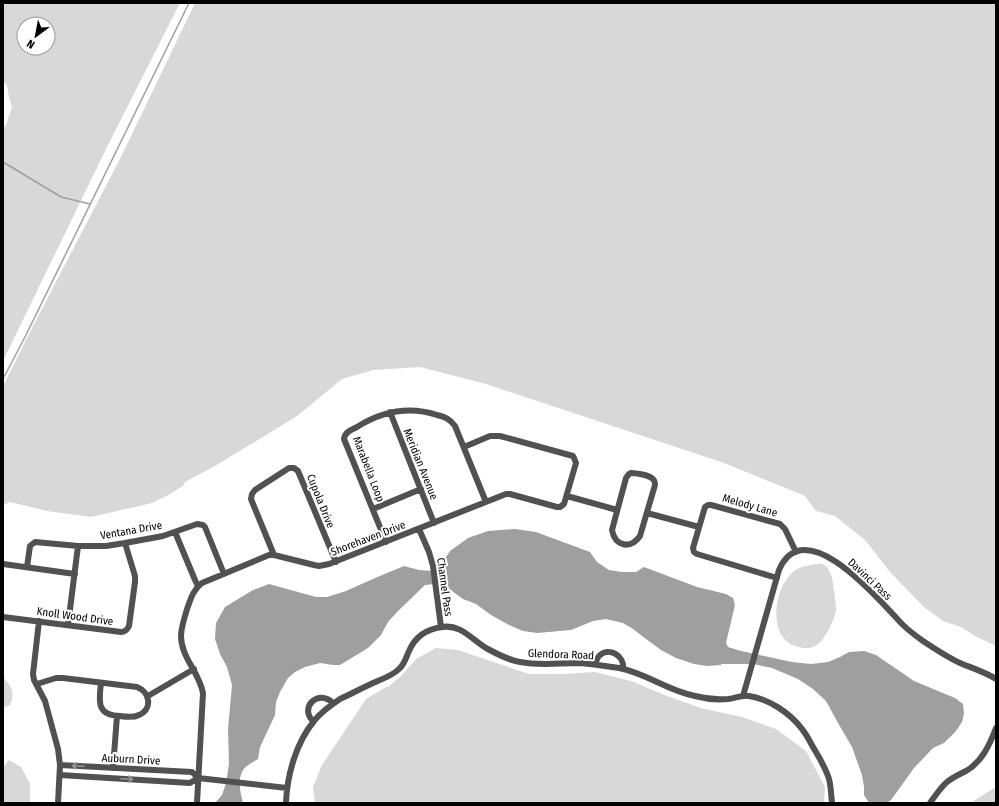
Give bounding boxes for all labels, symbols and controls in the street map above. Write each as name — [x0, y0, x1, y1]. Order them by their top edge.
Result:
north arrow — [16, 16, 56, 56]
text: N — [25, 37, 37, 51]
street label: Meridian Avenue — [400, 427, 441, 502]
street label: Marabella Loop — [350, 435, 387, 504]
street label: Cupola Drive — [304, 472, 337, 530]
street label: Melody Lane — [721, 491, 779, 520]
street label: Shorehaven Drive — [329, 518, 407, 559]
street label: Ventana Drive — [99, 519, 163, 542]
street label: Davinci Pass — [845, 556, 894, 603]
street label: Channel Pass — [434, 557, 455, 617]
street label: Knoll Wood Drive — [36, 605, 114, 628]
street label: Glendora Road — [528, 647, 594, 662]
street label: Auburn Drive — [101, 751, 161, 768]
one-way arrow — [72, 763, 85, 770]
one-way arrow — [120, 776, 133, 783]

